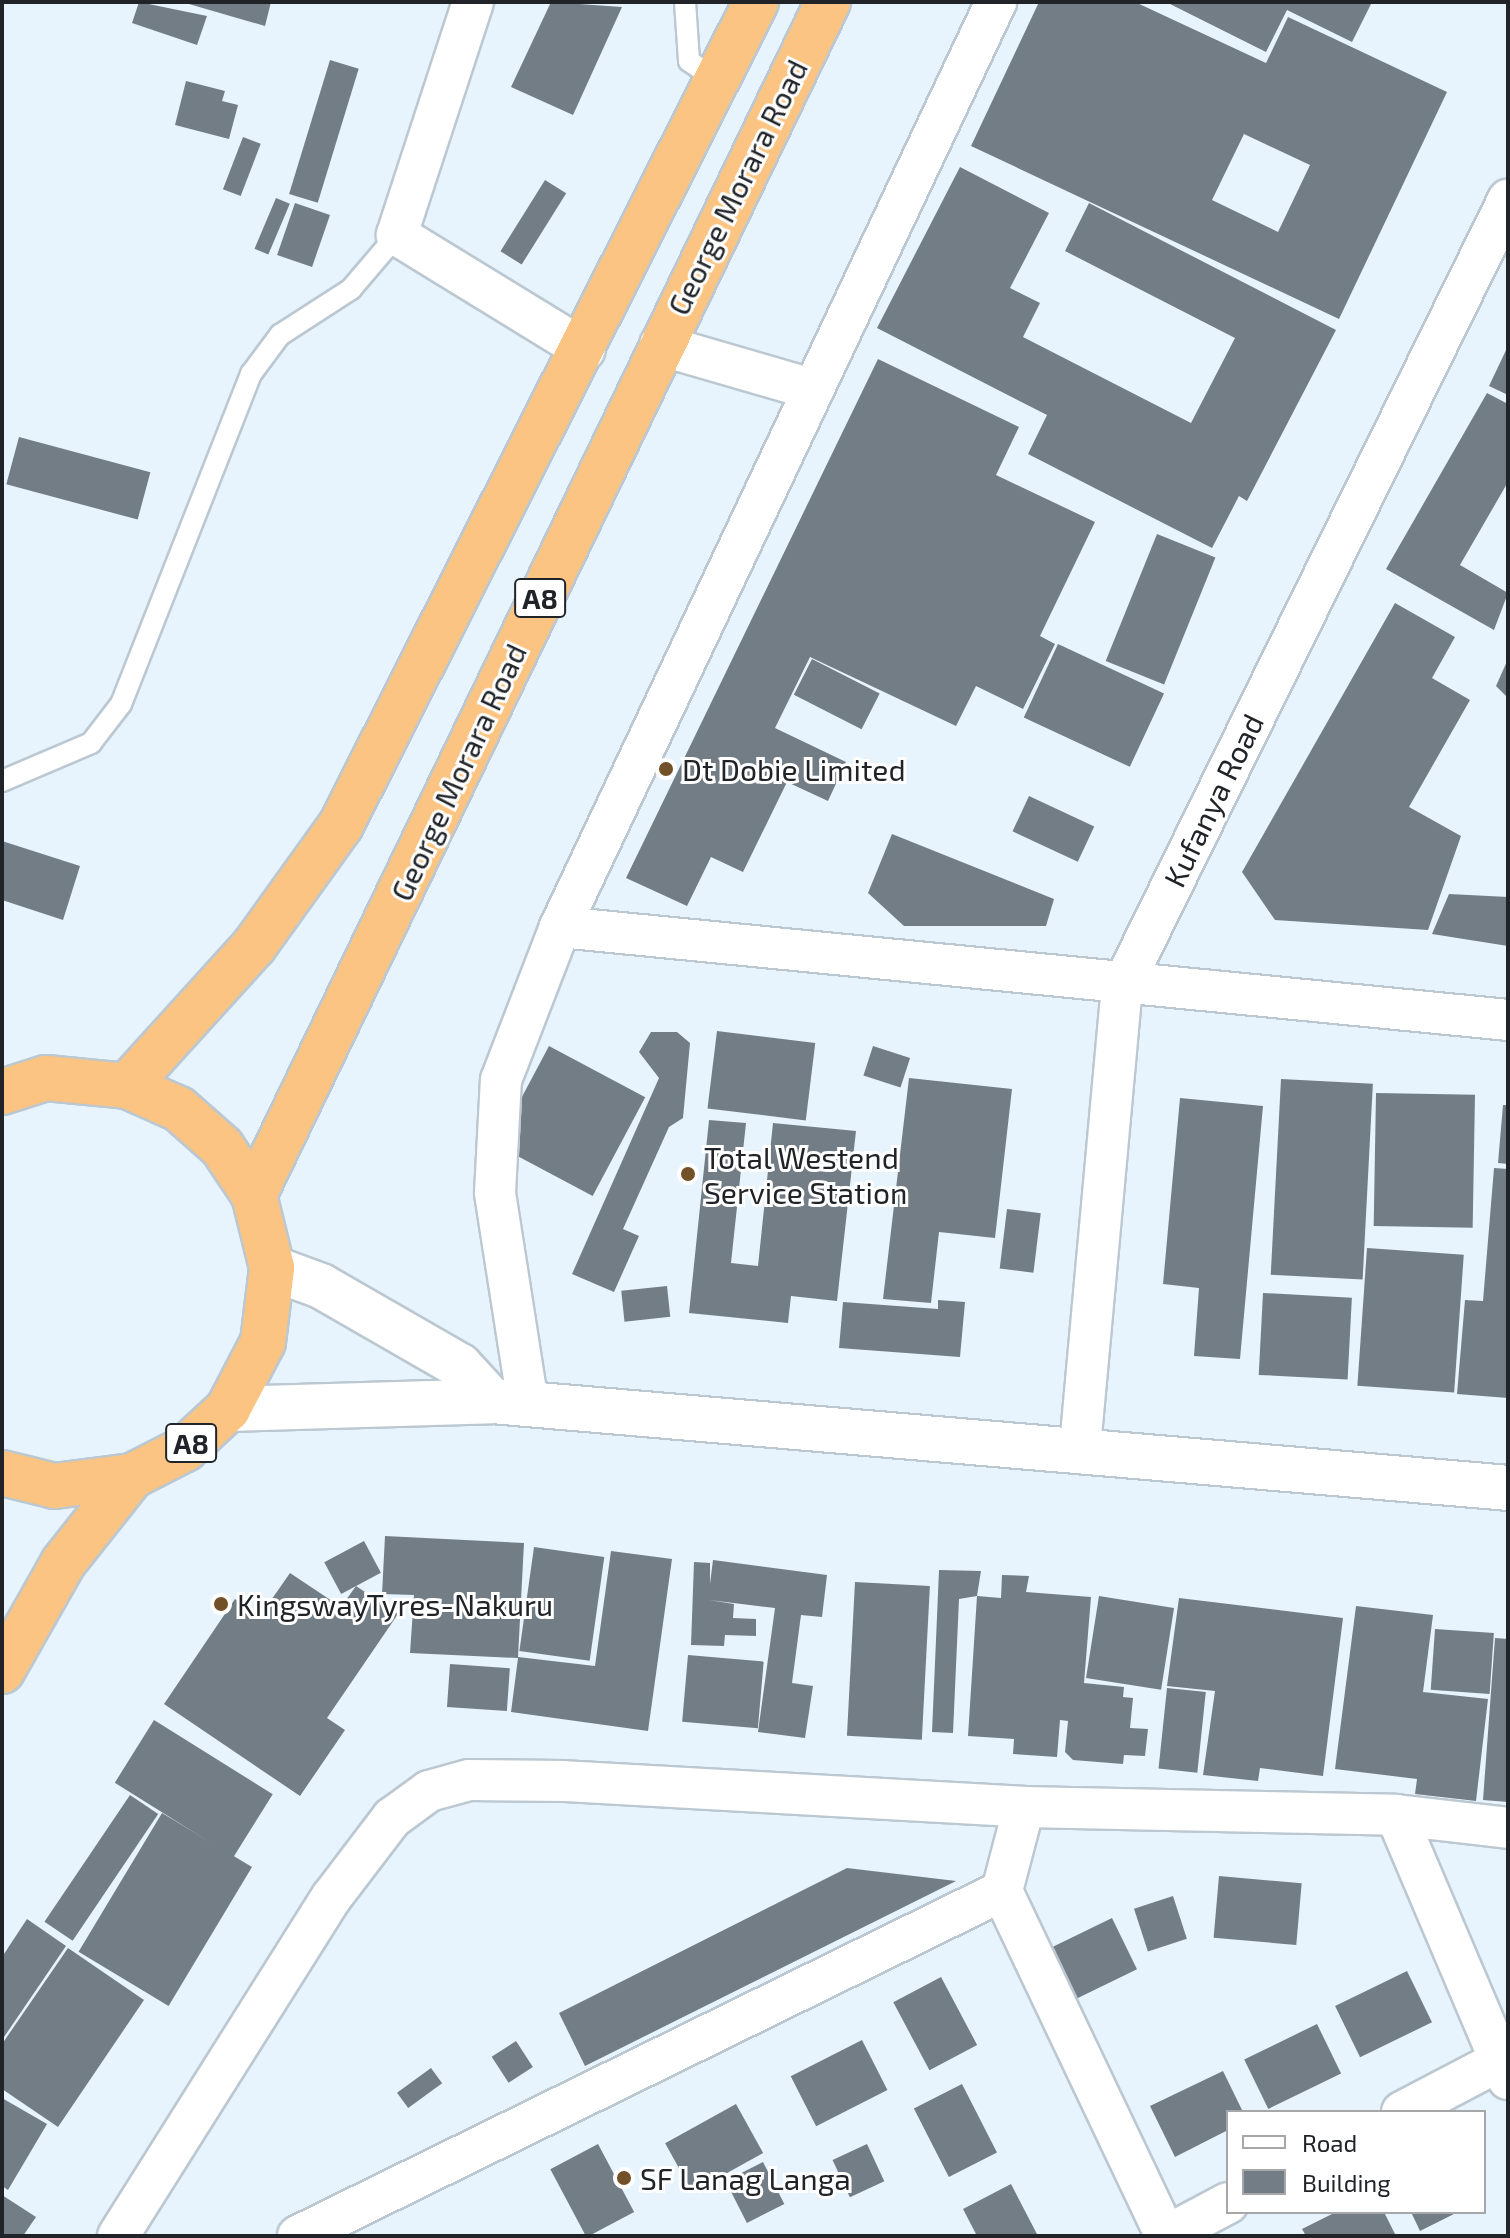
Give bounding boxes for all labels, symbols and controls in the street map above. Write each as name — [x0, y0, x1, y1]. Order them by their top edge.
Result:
street label: George Morara Road — [660, 54, 814, 320]
road number: A8 — [514, 574, 566, 622]
street label: George Morara Road — [383, 638, 533, 906]
street label: Kufanya Road — [1156, 708, 1270, 892]
place label: Dt Dobie Limited — [682, 751, 906, 787]
marker: Dt Dobie Limited — [657, 760, 675, 778]
place label: Total Westend Service Station — [704, 1139, 907, 1210]
marker: Total Westend Service Station — [679, 1165, 697, 1183]
road number: A8 — [165, 1419, 217, 1467]
place label: KingswayTyres-Nakuru — [237, 1586, 553, 1622]
marker: KingswayTyres-Nakuru — [212, 1595, 230, 1613]
legend — [1226, 2110, 1486, 2214]
text: Road — [1302, 2128, 1357, 2157]
place label: SF Lanag Langa — [640, 2160, 851, 2196]
text: Building — [1302, 2168, 1391, 2197]
marker: SF Lanag Langa — [615, 2169, 633, 2187]

